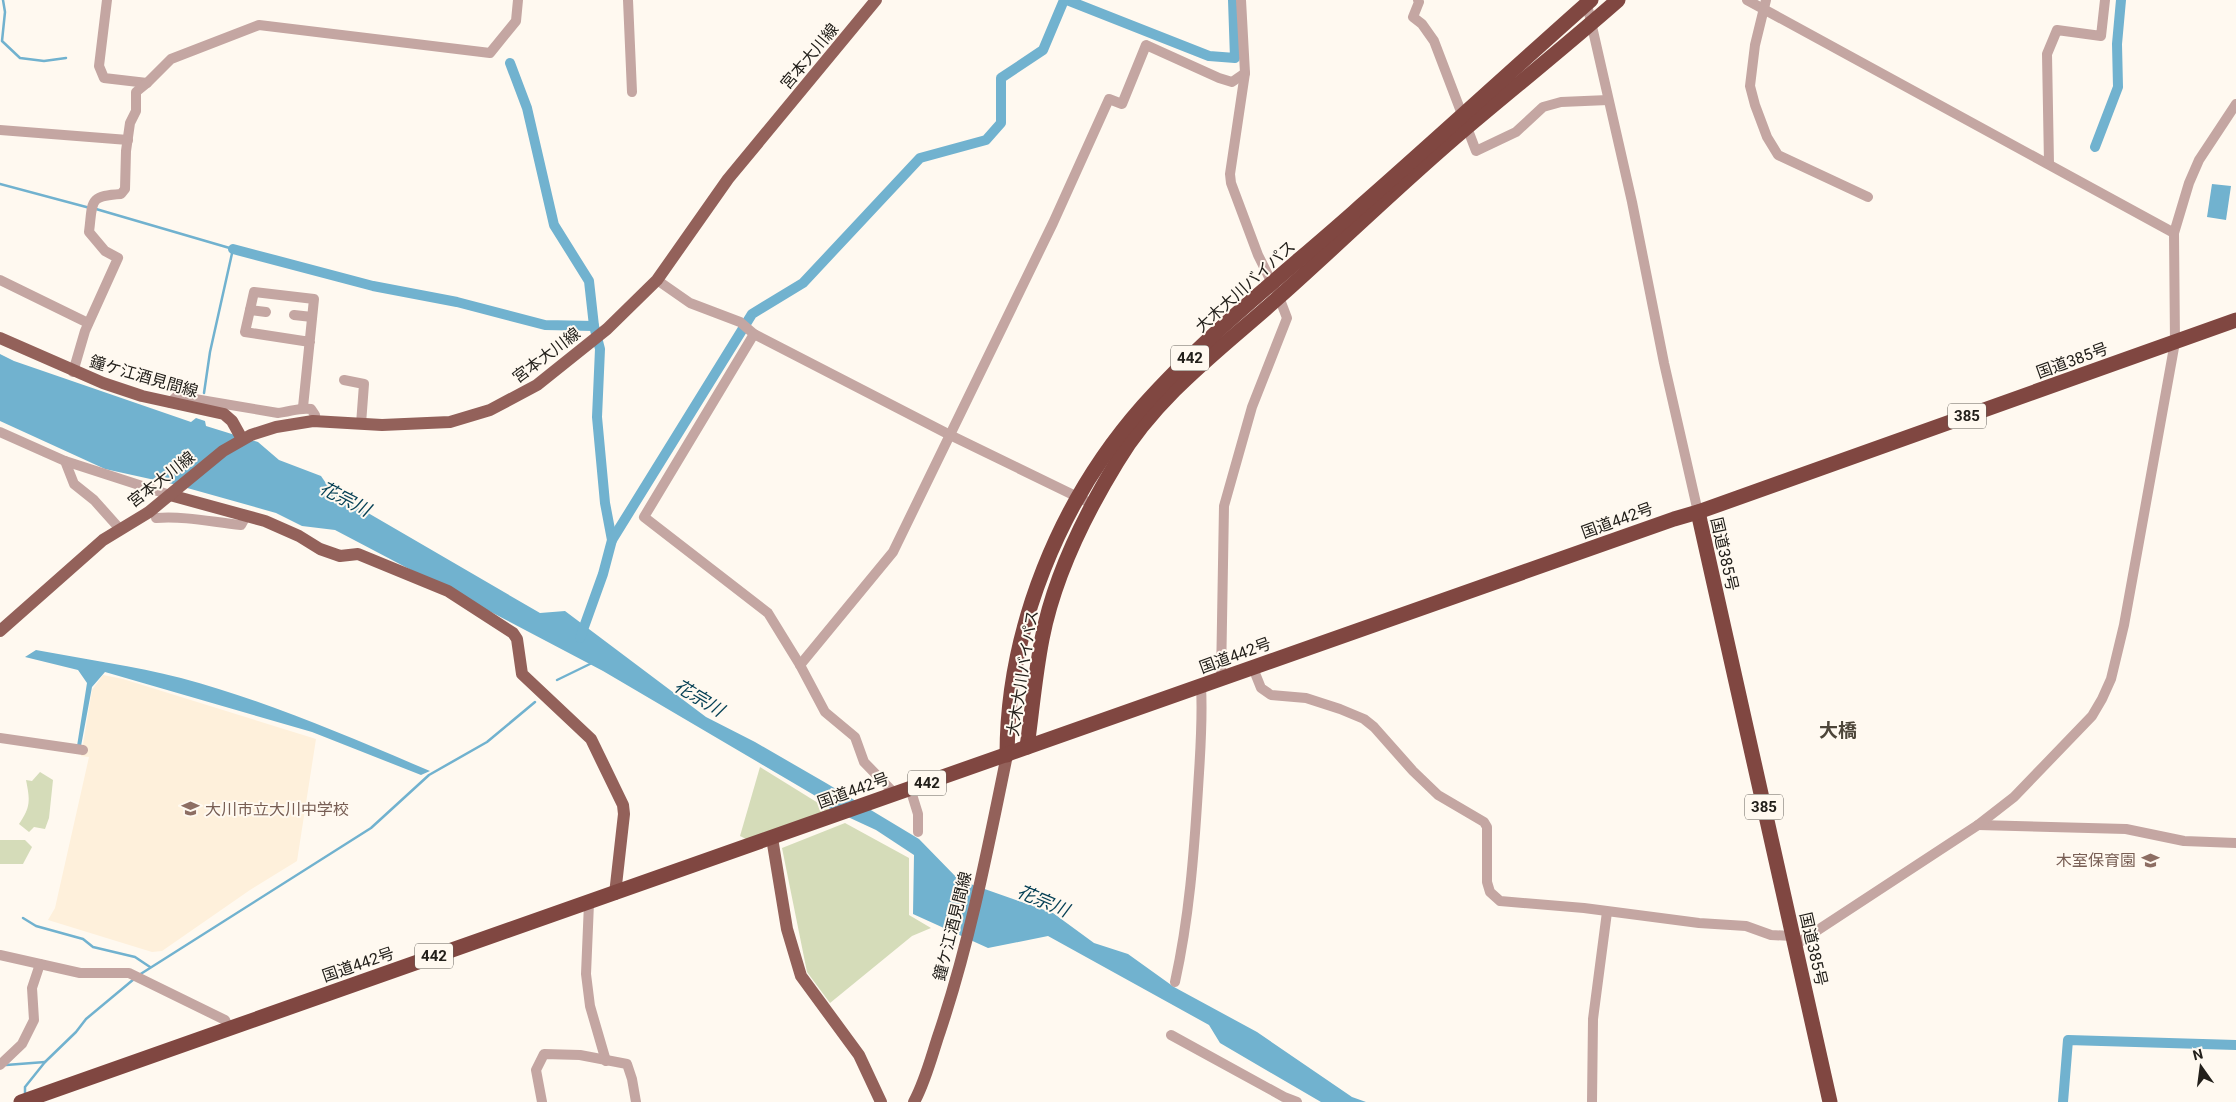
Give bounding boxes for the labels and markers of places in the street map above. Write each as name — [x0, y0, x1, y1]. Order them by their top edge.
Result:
school or university icon: 大川市立大川中学校 — [181, 799, 201, 819]
place label: 大川市立大川中学校 — [205, 800, 349, 819]
school or university icon: 木室保育園 — [2140, 850, 2160, 870]
place label: 木室保育園 — [2056, 851, 2136, 870]

